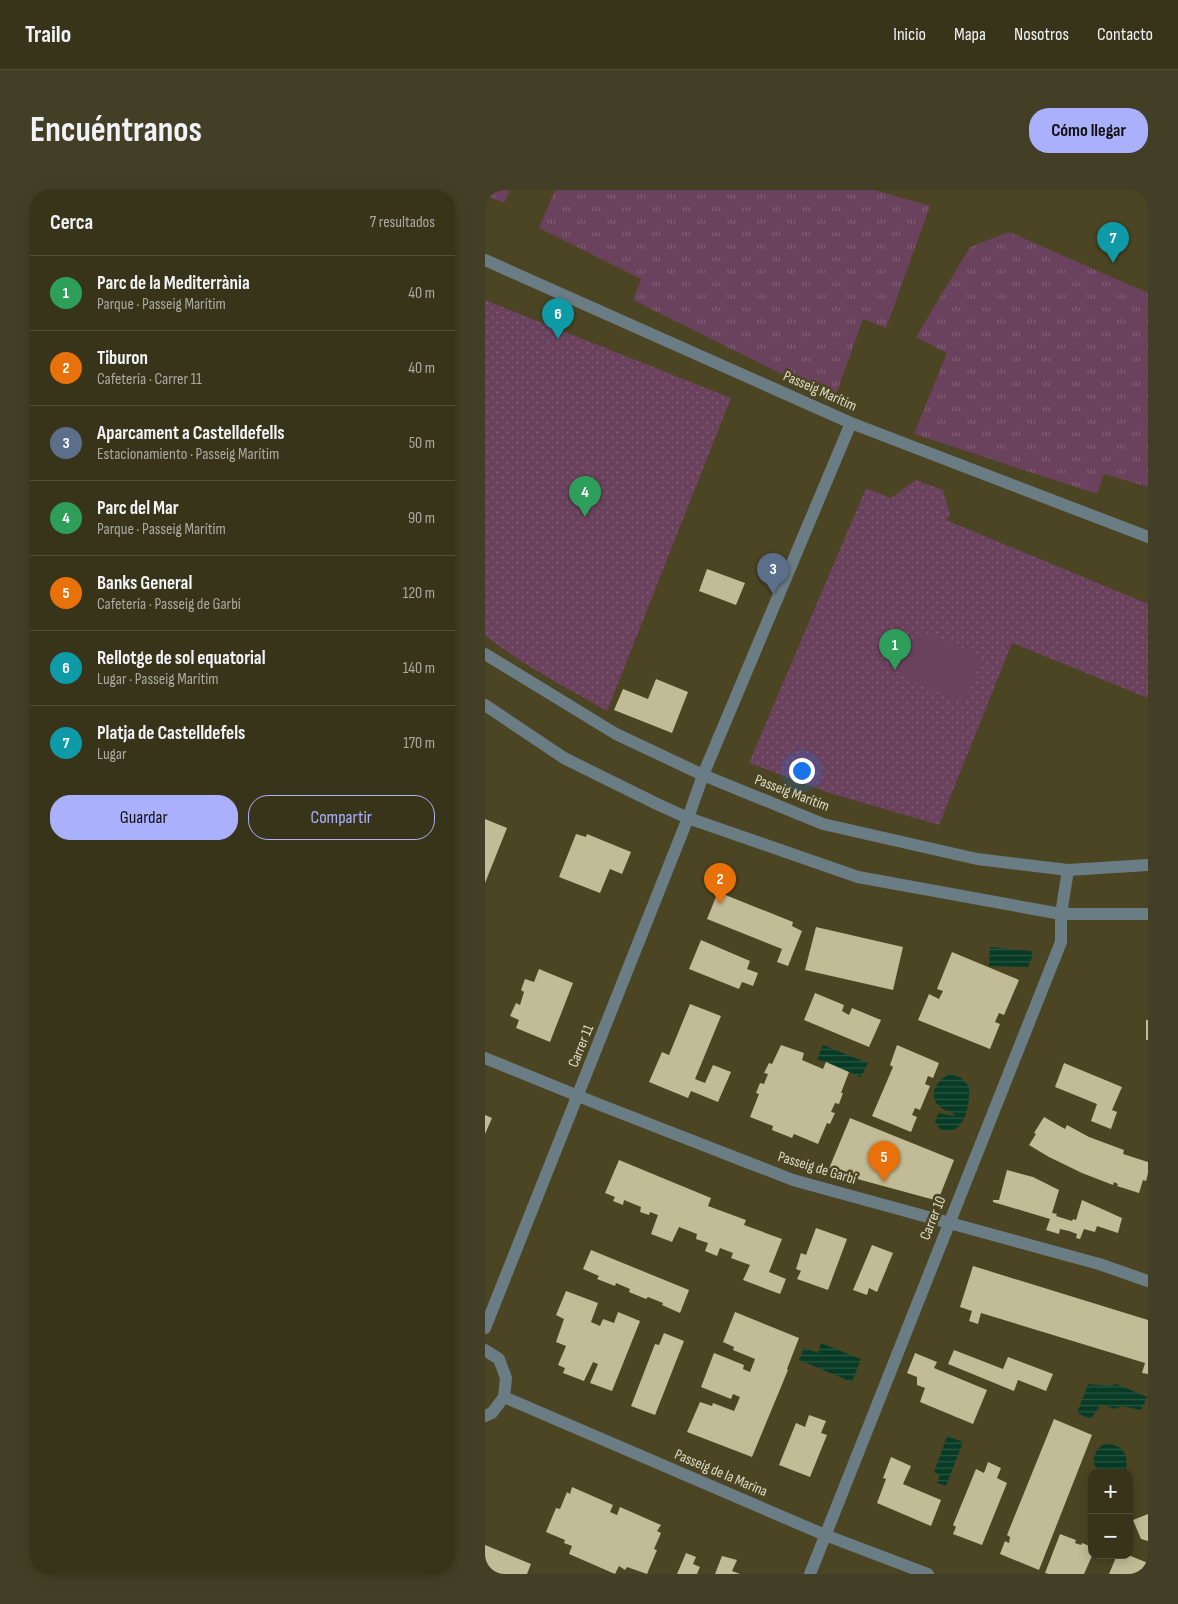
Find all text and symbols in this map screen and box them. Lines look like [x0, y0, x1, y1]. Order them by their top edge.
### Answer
text: Trailo [25, 20, 71, 49]
text: Inicio [893, 24, 926, 45]
text: Mapa [954, 24, 986, 45]
text: Nosotros [1014, 24, 1069, 45]
text: Contacto [1097, 24, 1153, 45]
button: Cómo llegar [1029, 108, 1148, 153]
text: Encuéntranos [30, 109, 202, 152]
text: Cerca [50, 210, 93, 235]
text: 7 resultados [370, 213, 435, 232]
pin: 7 [1097, 222, 1129, 263]
text: Parc de la Mediterrània [97, 272, 250, 295]
text: 1 [63, 284, 69, 303]
text: 40 m [408, 284, 435, 303]
text: Parque · Passeig Marítim [97, 295, 226, 314]
pin: 6 [542, 298, 574, 339]
text: Tiburon [97, 347, 148, 370]
text: 2 [62, 359, 70, 378]
text: 40 m [408, 359, 435, 378]
street label: Passeig Marítim [780, 366, 860, 416]
text: Cafetería · Carrer 11 [97, 370, 202, 389]
text: Aparcament a Castelldefells [97, 422, 285, 445]
text: 3 [62, 434, 70, 453]
text: 50 m [409, 434, 435, 453]
text: Estacionamiento · Passeig Marítim [97, 445, 279, 464]
pin: 4 [569, 476, 601, 517]
text: Parc del Mar [97, 497, 179, 520]
text: 4 [62, 509, 70, 528]
text: 90 m [408, 509, 435, 528]
text: Parque · Passeig Marítim [97, 520, 226, 539]
pin: 3 [757, 553, 789, 594]
text: Banks General [97, 572, 192, 595]
text: 5 [62, 584, 70, 603]
text: 120 m [403, 584, 435, 603]
text: Cafetería · Passeig de Garbí [97, 595, 241, 614]
pin: 1 [879, 629, 911, 670]
text: Rellotge de sol equatorial [97, 647, 266, 670]
text: 6 [62, 659, 70, 678]
text: 140 m [403, 659, 435, 678]
text: Lugar · Passeig Marítim [97, 670, 219, 689]
text: Platja de Castelldefels [97, 722, 245, 745]
text: 7 [63, 734, 69, 753]
text: 170 m [403, 734, 435, 753]
text: Lugar [97, 745, 127, 764]
your location [789, 758, 815, 784]
street label: Passeig Marítim [752, 770, 832, 816]
button: Guardar [50, 795, 238, 840]
button: Compartir [248, 795, 435, 840]
pin: 2 [704, 863, 736, 904]
street label: Carrer 11 [564, 1021, 598, 1070]
pin: 5 [868, 1141, 900, 1182]
street label: Passeig de Garbí [776, 1147, 859, 1189]
street label: Carrer 10 [916, 1193, 950, 1243]
street label: Passeig de la Marina [672, 1445, 771, 1501]
map controls [1088, 1469, 1133, 1559]
button: + [1088, 1469, 1133, 1514]
button: − [1088, 1514, 1133, 1559]

